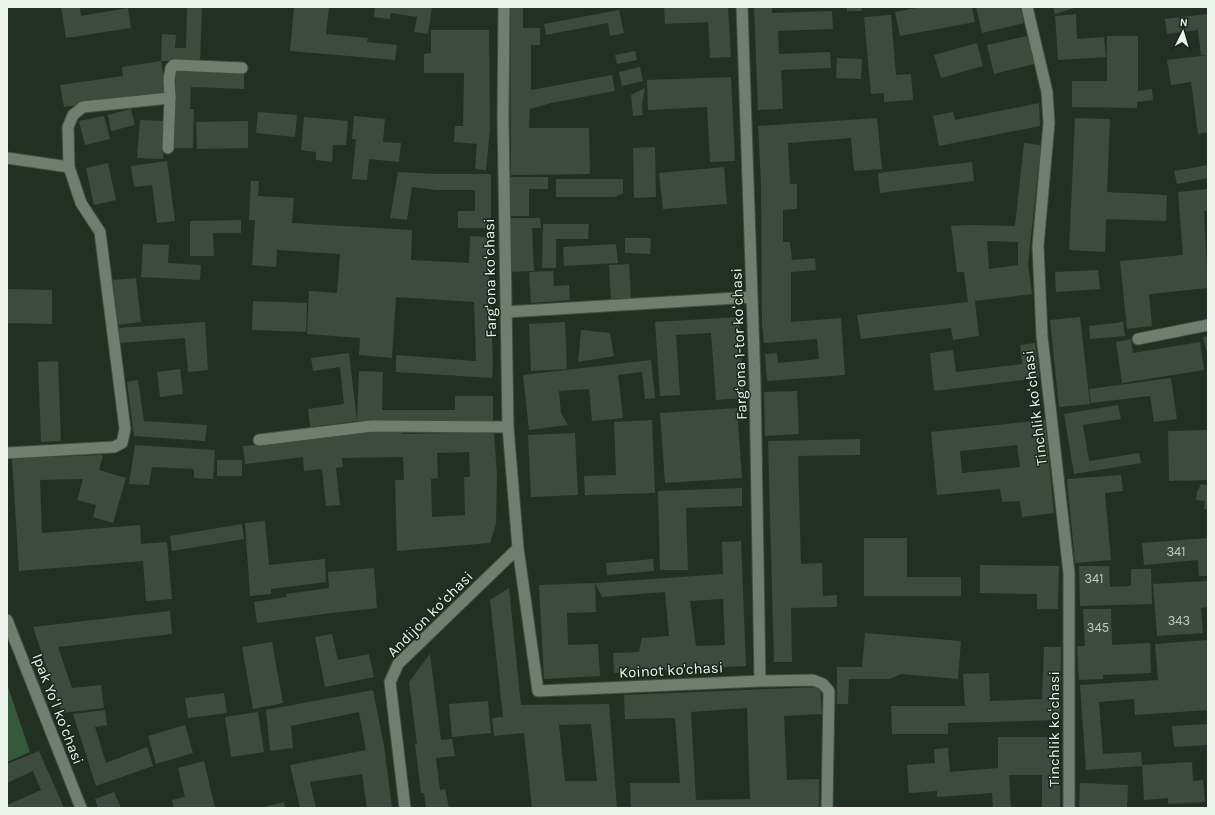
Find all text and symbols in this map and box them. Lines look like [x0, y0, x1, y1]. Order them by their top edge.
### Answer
north arrow [1163, 12, 1203, 52]
text: N [1179, 16, 1188, 29]
street label: Fargʻona koʻchasi [480, 218, 500, 338]
street label: Fargʻona 1-tor koʻchasi [727, 268, 751, 420]
street label: Tinchlik koʻchasi [1019, 349, 1051, 467]
house number: 341 [1166, 544, 1186, 559]
street label: Andijon koʻchasi [383, 567, 477, 661]
house number: 341 [1084, 571, 1104, 586]
house number: 343 [1168, 613, 1190, 628]
house number: 345 [1087, 620, 1109, 635]
street label: Ipak Yoʻl koʻchasi [29, 651, 87, 767]
street label: Koinot ko'chasi [618, 658, 724, 682]
street label: Tinchlik koʻchasi [1045, 671, 1063, 787]

